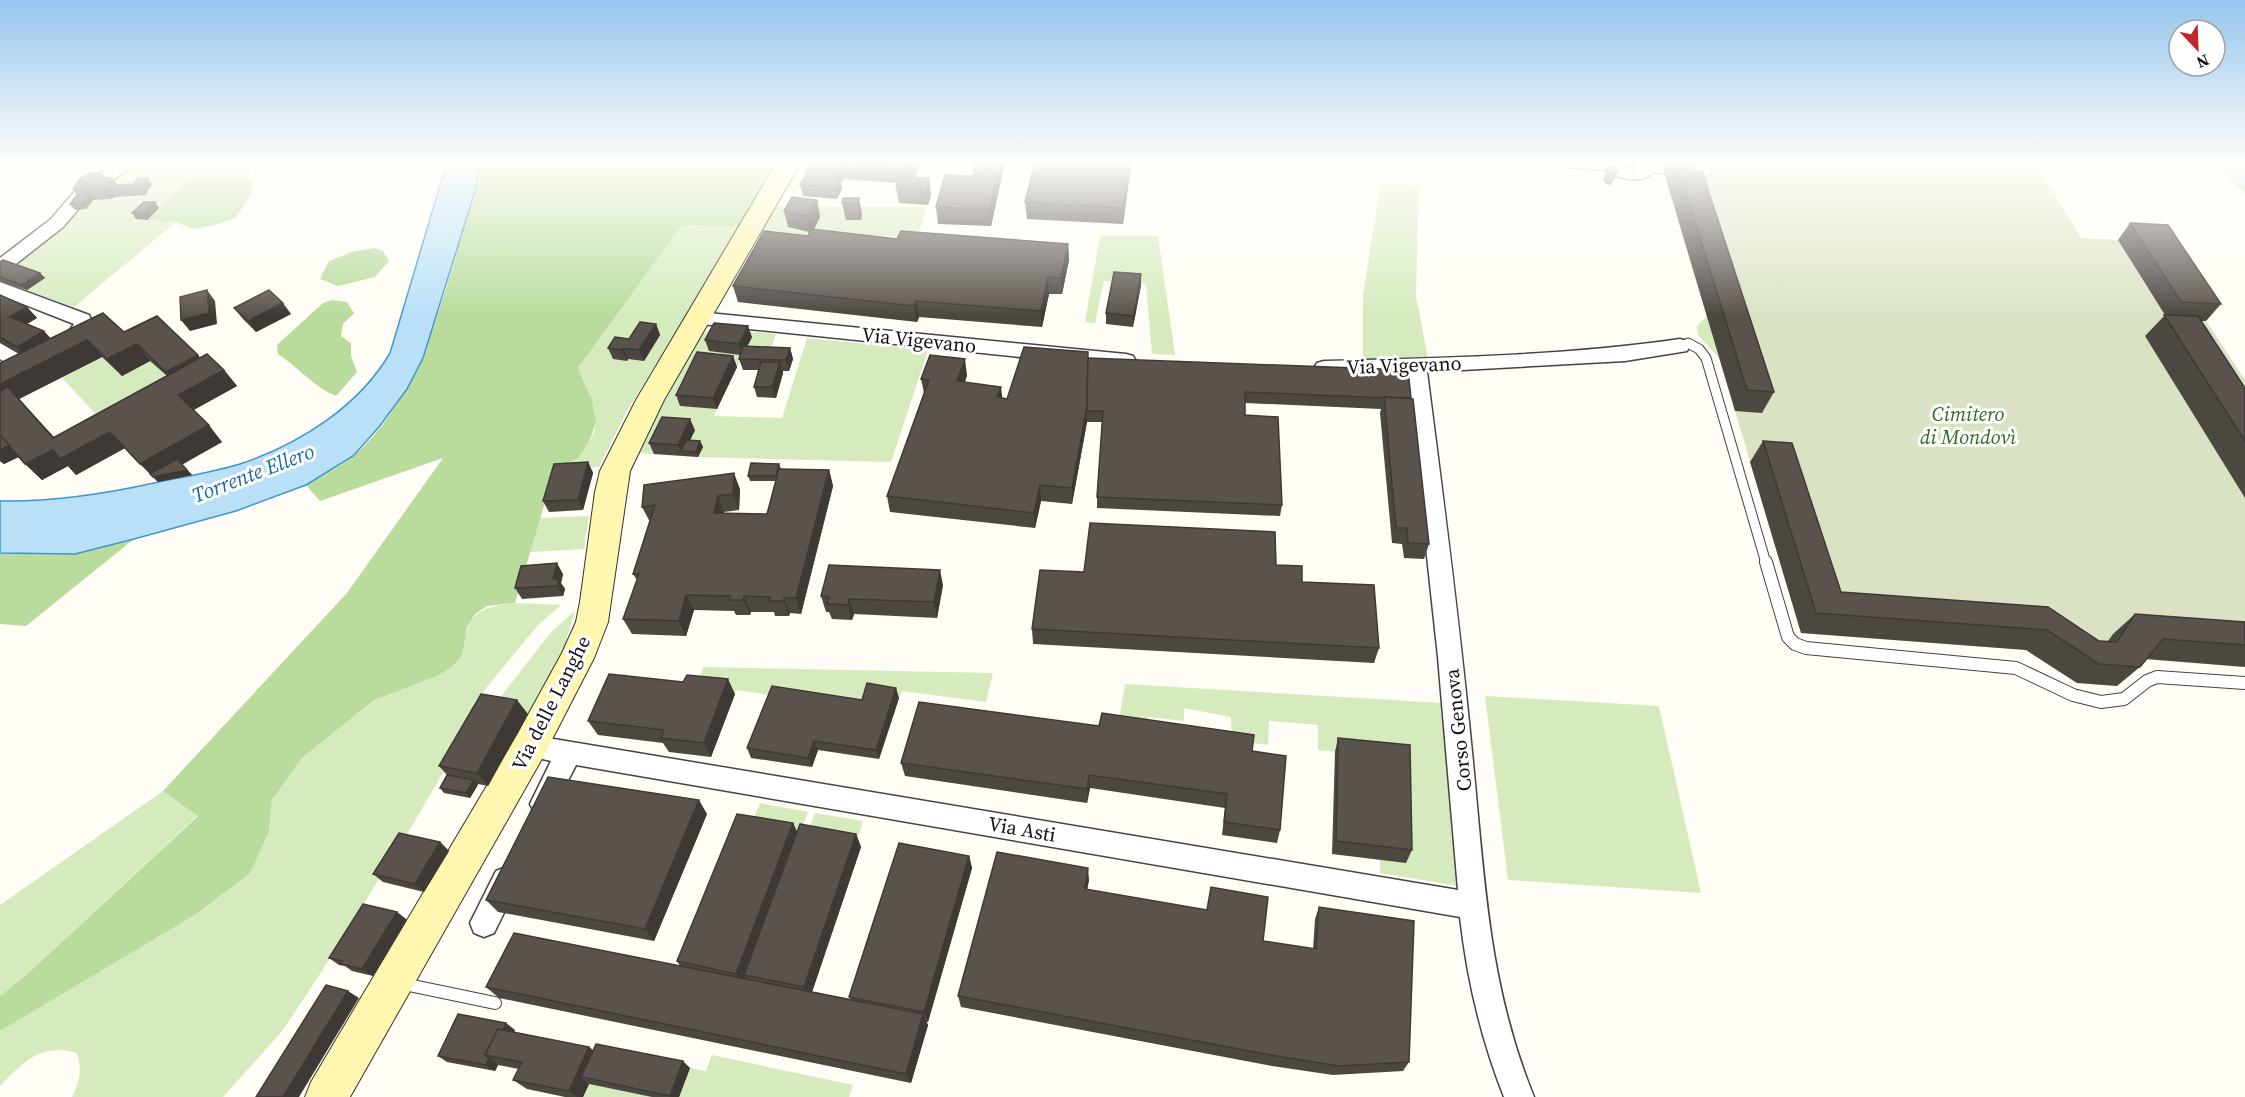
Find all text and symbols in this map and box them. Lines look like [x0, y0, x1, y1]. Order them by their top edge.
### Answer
north arrow [2167, 18, 2227, 78]
text: N [2193, 49, 2213, 74]
street label: Via Vigevano [860, 320, 978, 360]
street label: Via Vigevano [1346, 349, 1462, 381]
park label: Cimitero di Mondovì [1920, 400, 2016, 451]
water label: Torrente Ellero [188, 436, 318, 510]
street label: Via delle Langhe [505, 631, 597, 775]
street label: Corso Genova [1438, 667, 1478, 793]
street label: Via Asti [986, 809, 1058, 849]

